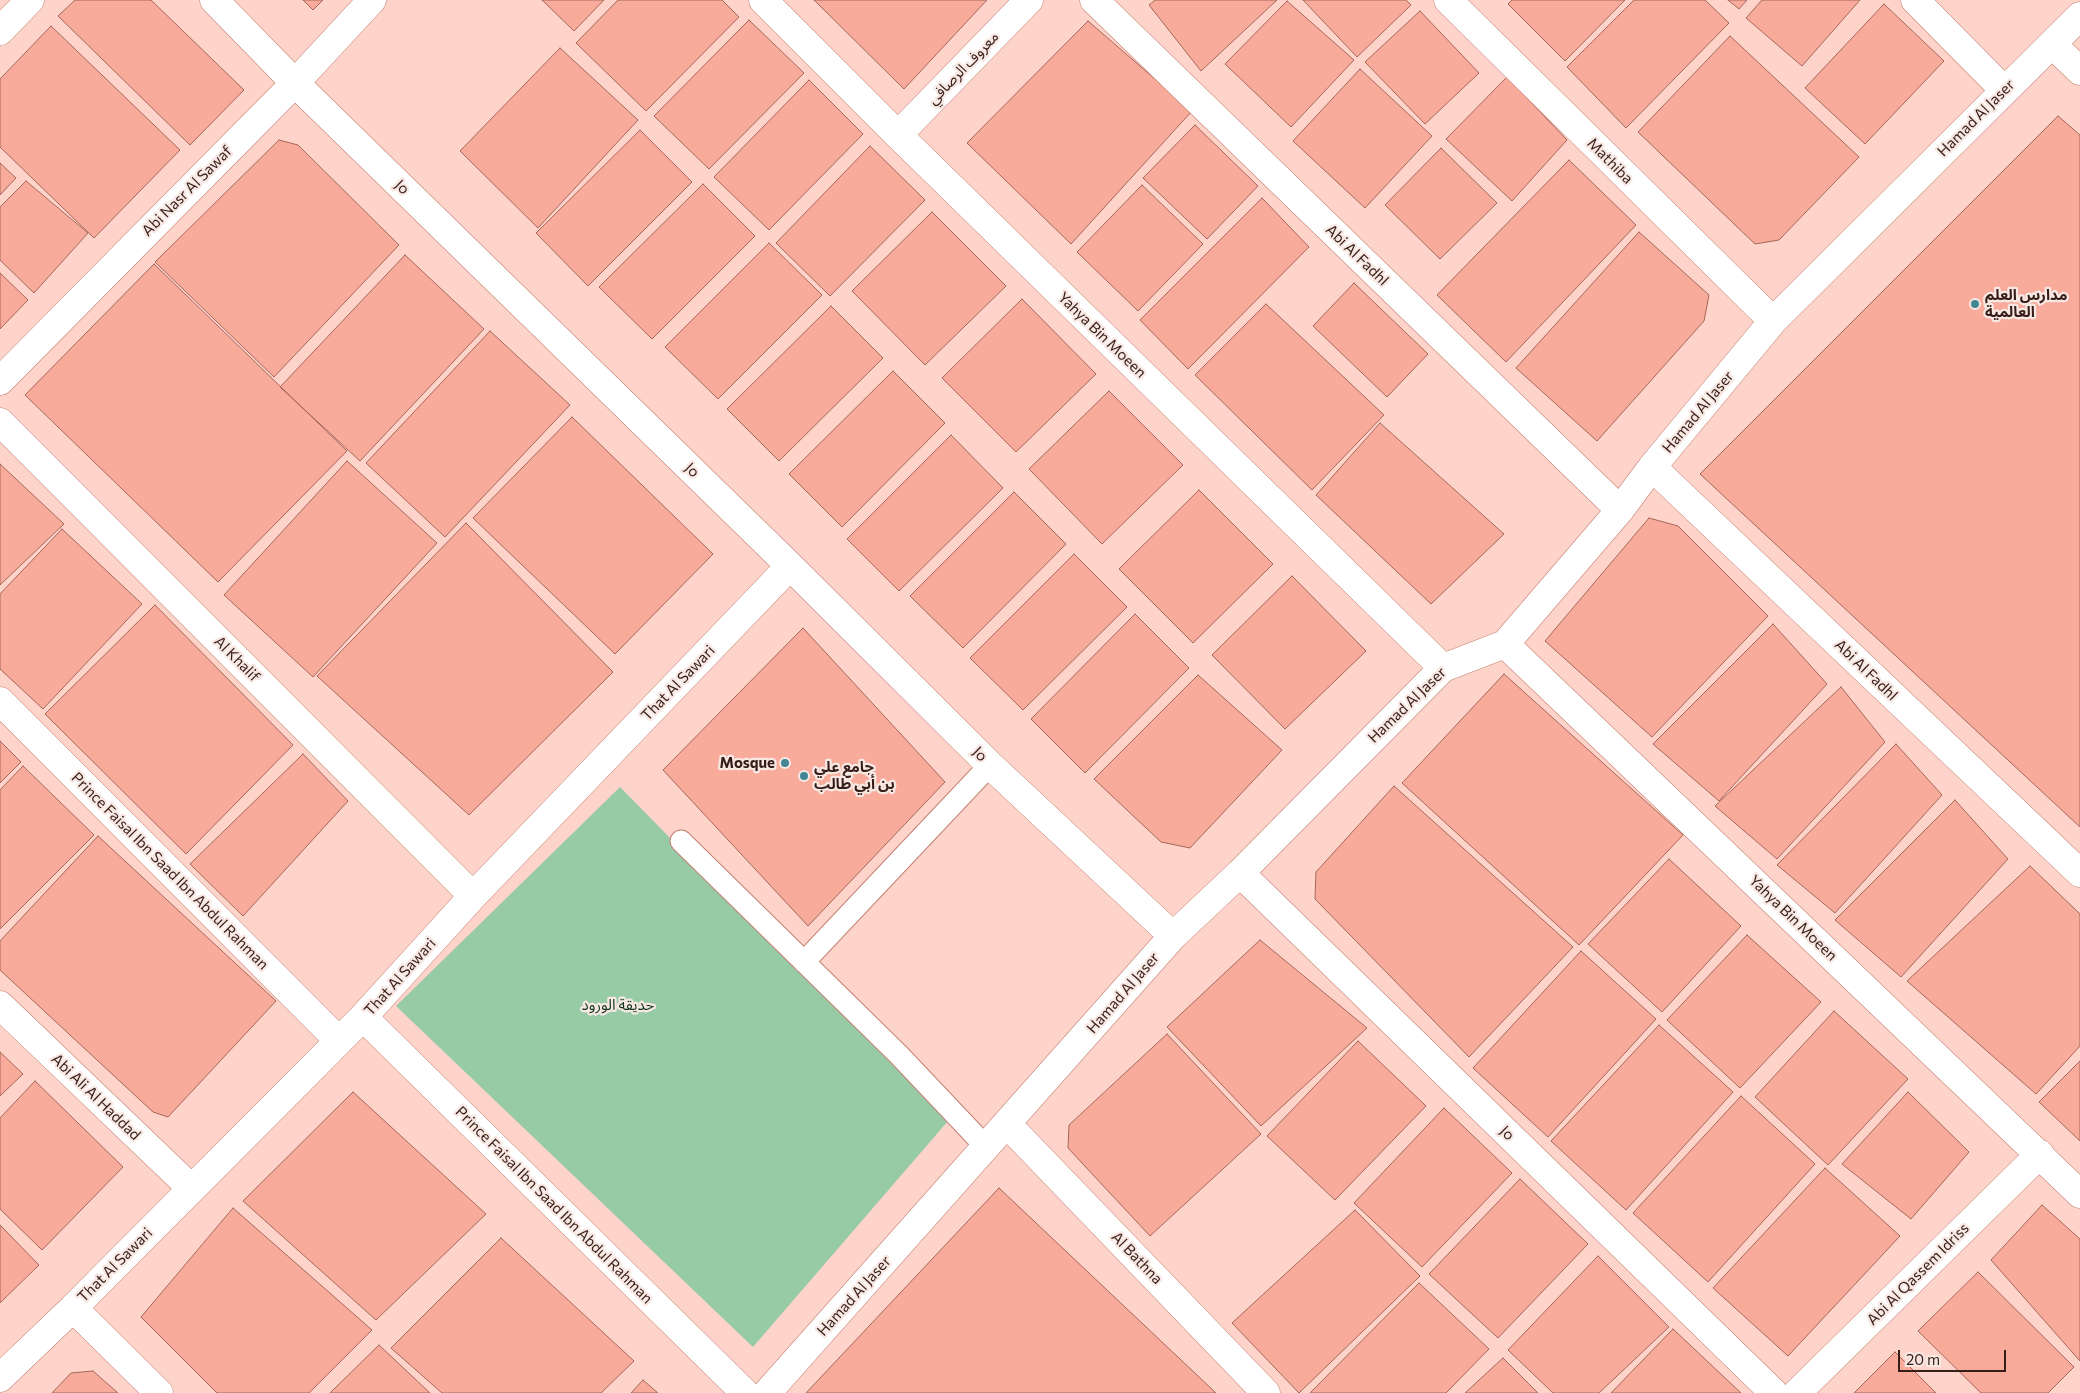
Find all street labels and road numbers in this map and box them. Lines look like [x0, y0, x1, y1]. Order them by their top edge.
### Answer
street label: معروف الرصافي [924, 28, 1002, 108]
street label: Hamad Al Jaser [1934, 76, 2018, 160]
street label: Mathiba [1583, 134, 1637, 188]
street label: Abi Nasr Al Sawaf [138, 142, 236, 240]
street label: Jo [391, 176, 413, 198]
street label: Abi Al Fadhl [1322, 221, 1392, 289]
street label: Yahya Bin Moeen [1054, 288, 1150, 382]
street label: Hamad Al Jaser [1658, 367, 1738, 457]
street label: Jo [681, 459, 703, 481]
street label: Al Khalif [210, 632, 264, 686]
street label: Abi Al Fadhl [1831, 636, 1901, 704]
street label: That Al Sawari [637, 641, 719, 725]
street label: Hamad Al Jaser [1364, 663, 1450, 747]
street label: Jo [969, 743, 991, 765]
street label: Prince Faisal Ibn Saad Ibn Abdul Rahman [68, 769, 272, 973]
street label: Yahya Bin Moeen [1745, 871, 1841, 965]
street label: That Al Sawari [360, 935, 440, 1019]
street label: Hamad Al Jaser [1083, 949, 1163, 1037]
street label: Abi Ali Al Haddad [48, 1050, 144, 1144]
street label: Prince Faisal Ibn Saad Ibn Abdul Rahman [452, 1103, 656, 1307]
street label: Jo [1496, 1122, 1518, 1144]
street label: Abi Al Qassem Idriss [1863, 1219, 1973, 1329]
street label: That Al Sawari [74, 1224, 156, 1306]
street label: Al Bathna [1108, 1228, 1166, 1288]
street label: Hamad Al Jaser [813, 1252, 895, 1340]

